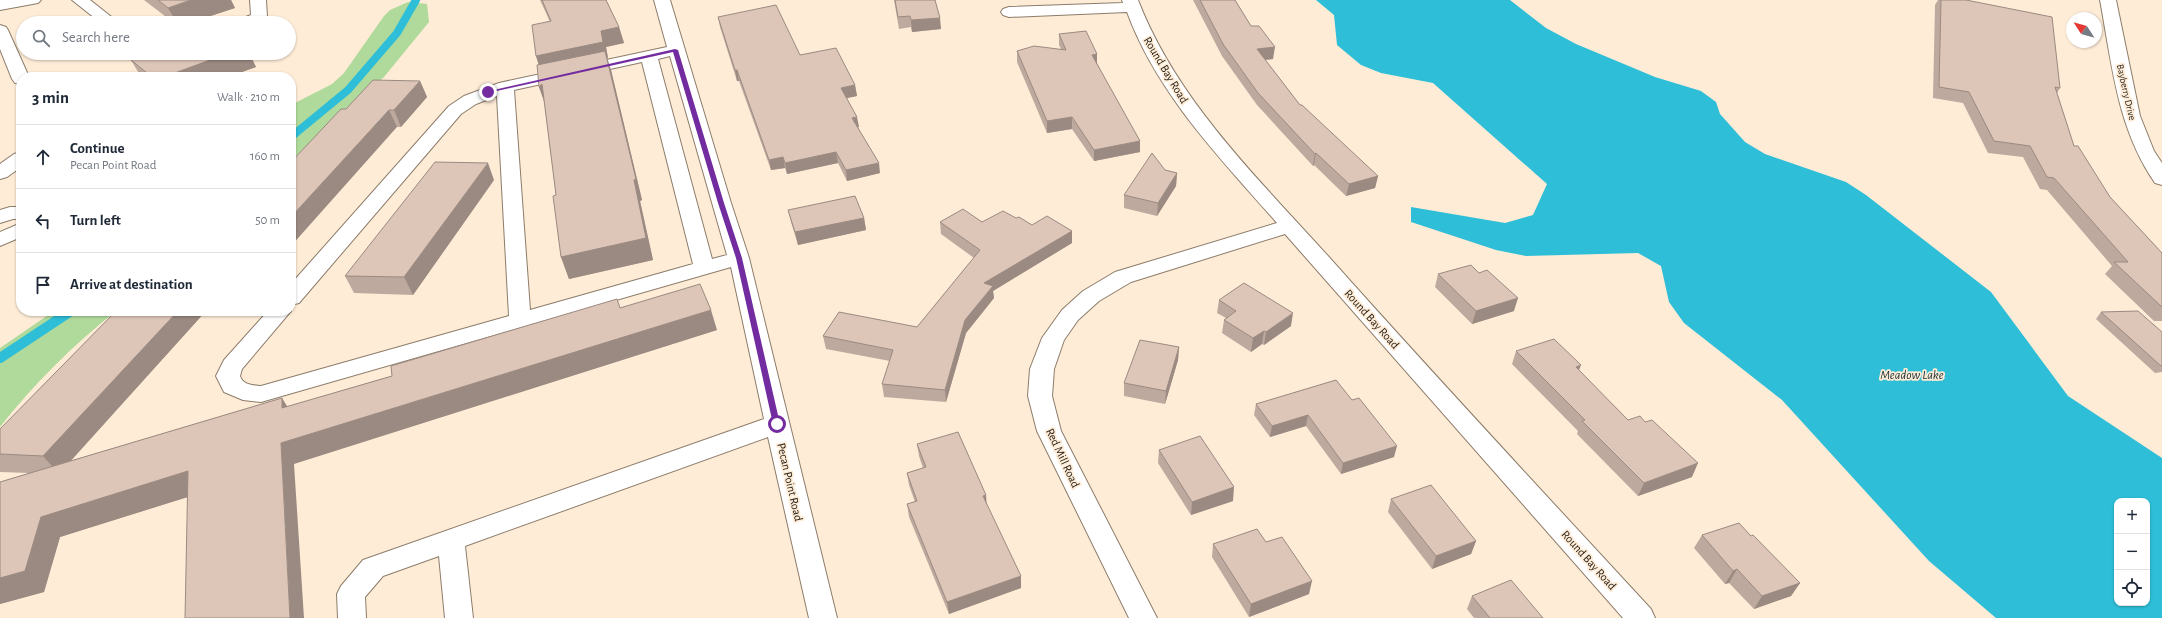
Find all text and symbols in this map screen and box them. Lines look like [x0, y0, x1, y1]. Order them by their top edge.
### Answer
north arrow [2066, 12, 2102, 48]
search box [16, 16, 296, 60]
icon: search [30, 27, 52, 49]
text: Search here [62, 30, 130, 45]
street label: Round Bay Road [1141, 35, 1191, 106]
street label: Bayberry Drive [2115, 63, 2137, 122]
route end [479, 83, 497, 101]
text: 3 min [32, 89, 69, 106]
text: Walk · 210 m [217, 91, 280, 104]
text: Continue [70, 141, 125, 156]
icon: ahead [32, 146, 54, 168]
text: 160 m [250, 150, 280, 163]
text: Pecan Point Road [70, 159, 156, 172]
icon: left [32, 210, 54, 232]
text: Turn left [70, 213, 121, 228]
text: 50 m [255, 214, 280, 227]
icon: arrive [32, 274, 54, 296]
text: Arrive at destination [70, 277, 193, 292]
street label: Round Bay Road [1342, 287, 1402, 352]
water label: Meadow Lake [1880, 369, 1944, 382]
route start [768, 415, 786, 433]
street label: Red Mill Road [1044, 426, 1082, 490]
street label: Pecan Point Road [775, 442, 805, 522]
map controls [2114, 498, 2150, 606]
button: + [2114, 498, 2150, 534]
street label: Round Bay Road [1559, 528, 1619, 593]
button: − [2114, 534, 2150, 570]
button: locate [2114, 570, 2150, 606]

